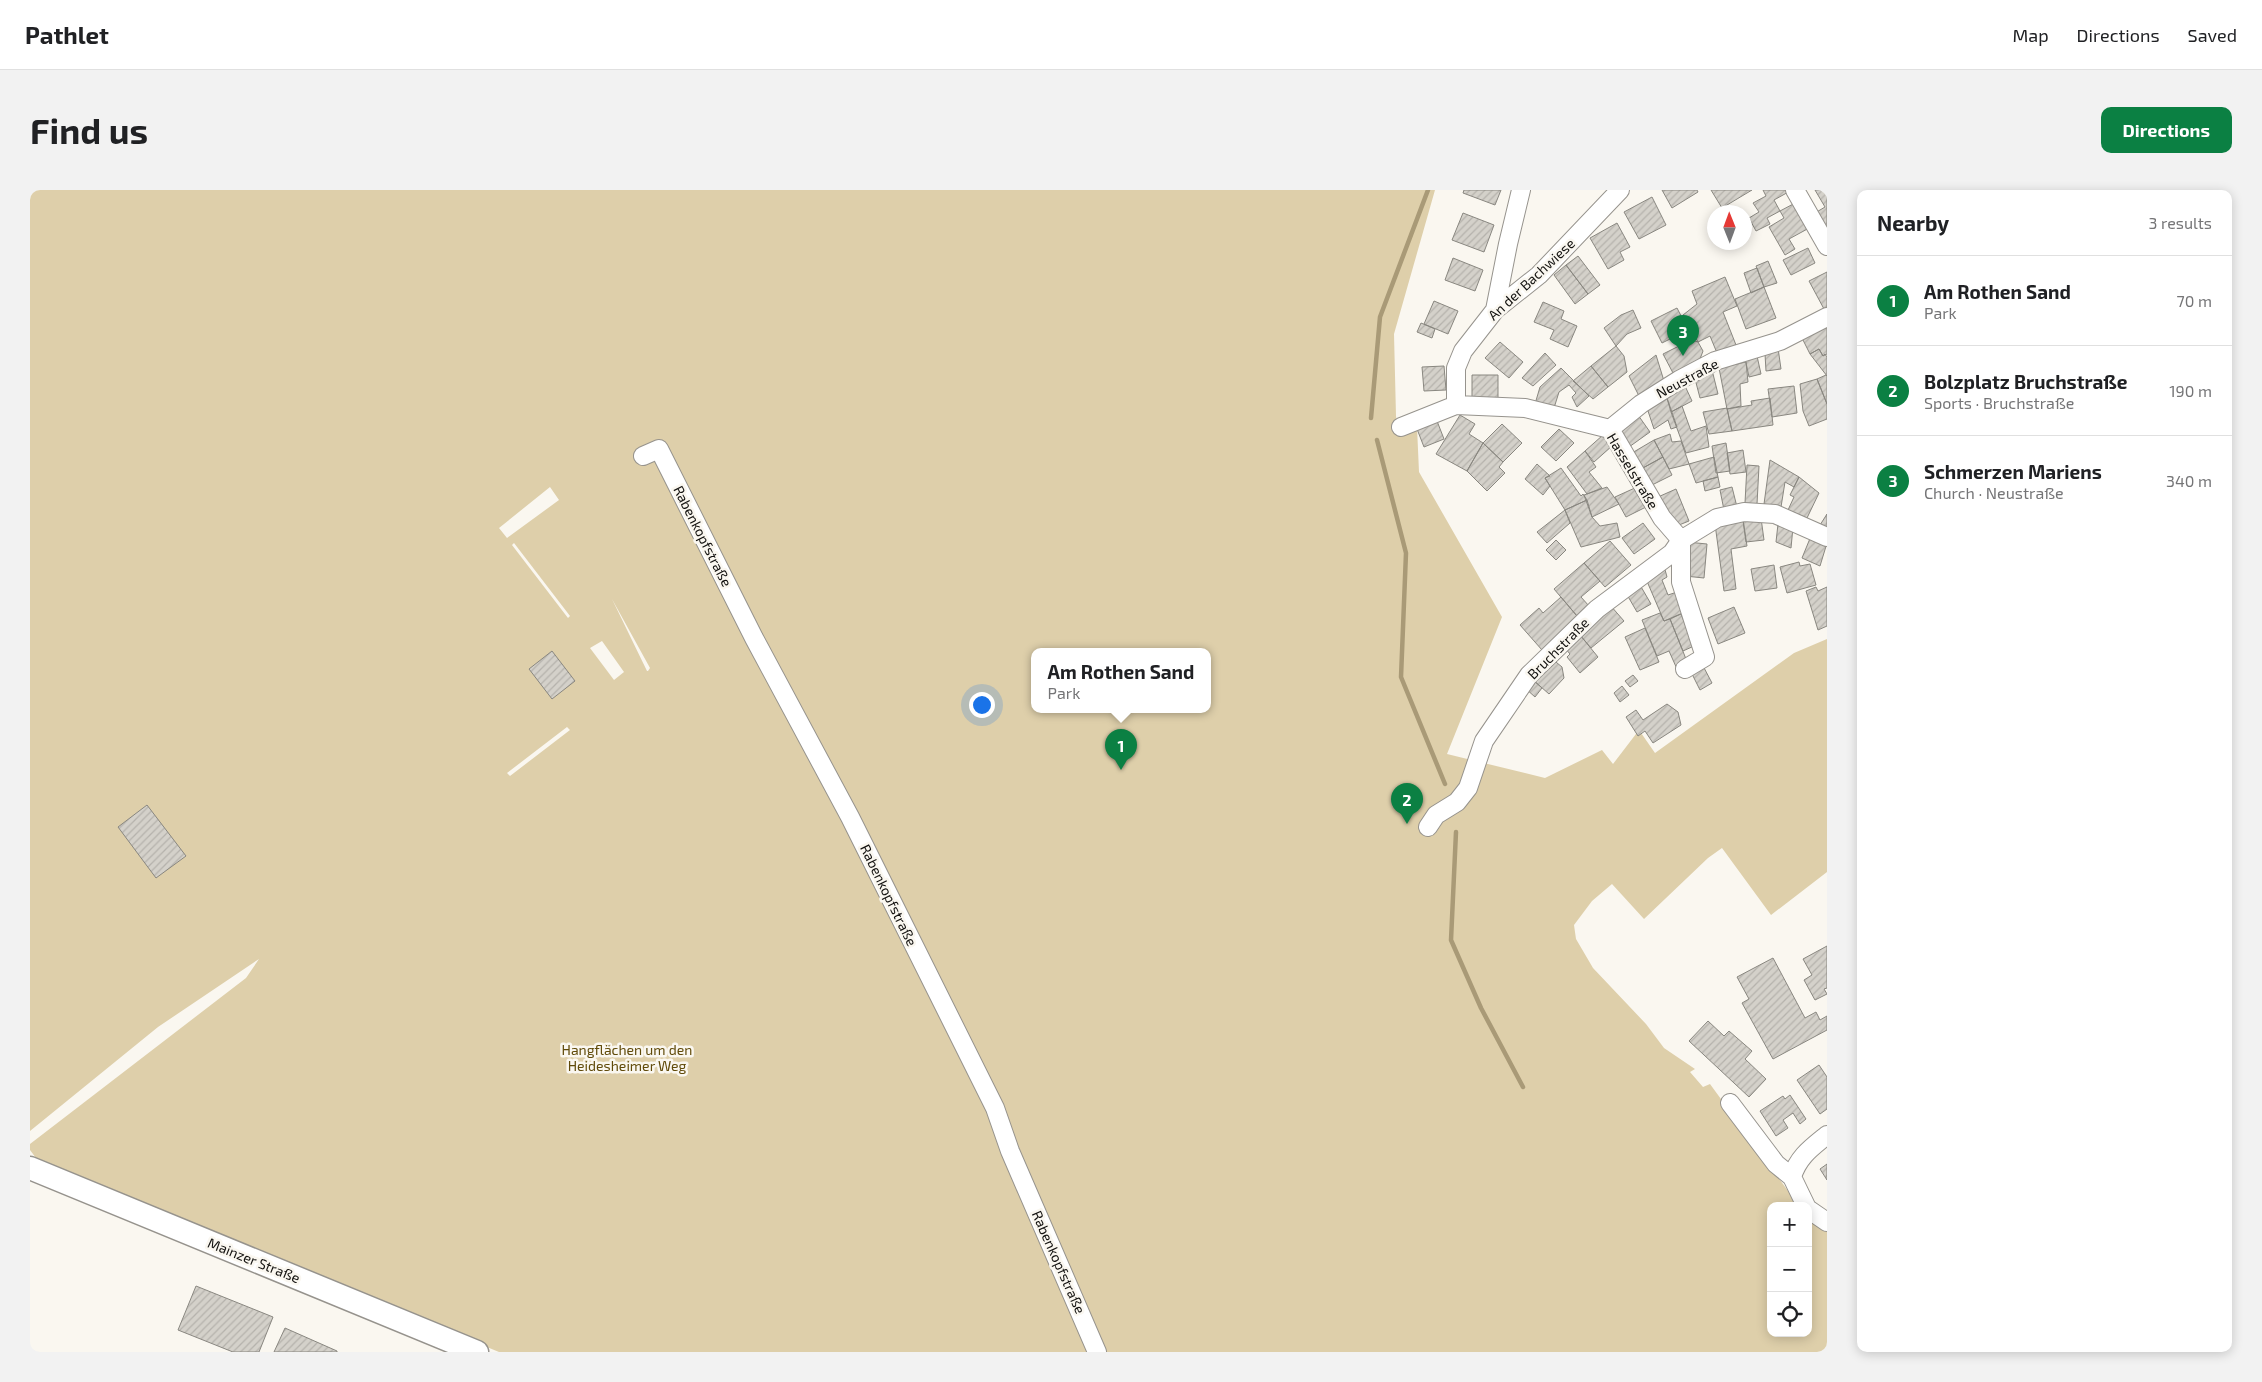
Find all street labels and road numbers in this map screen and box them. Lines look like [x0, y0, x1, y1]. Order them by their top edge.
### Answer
street label: An der Bachwiese [1484, 234, 1578, 324]
street label: Neustraße [1653, 355, 1721, 401]
street label: Hasselstraße [1604, 430, 1662, 512]
street label: Rabenkopfstraße [670, 483, 736, 589]
street label: Bruchstraße [1524, 614, 1592, 682]
street label: Rabenkopfstraße [857, 841, 921, 949]
street label: Rabenkopfstraße [1029, 1208, 1089, 1316]
street label: Mainzer Straße [205, 1234, 303, 1286]

